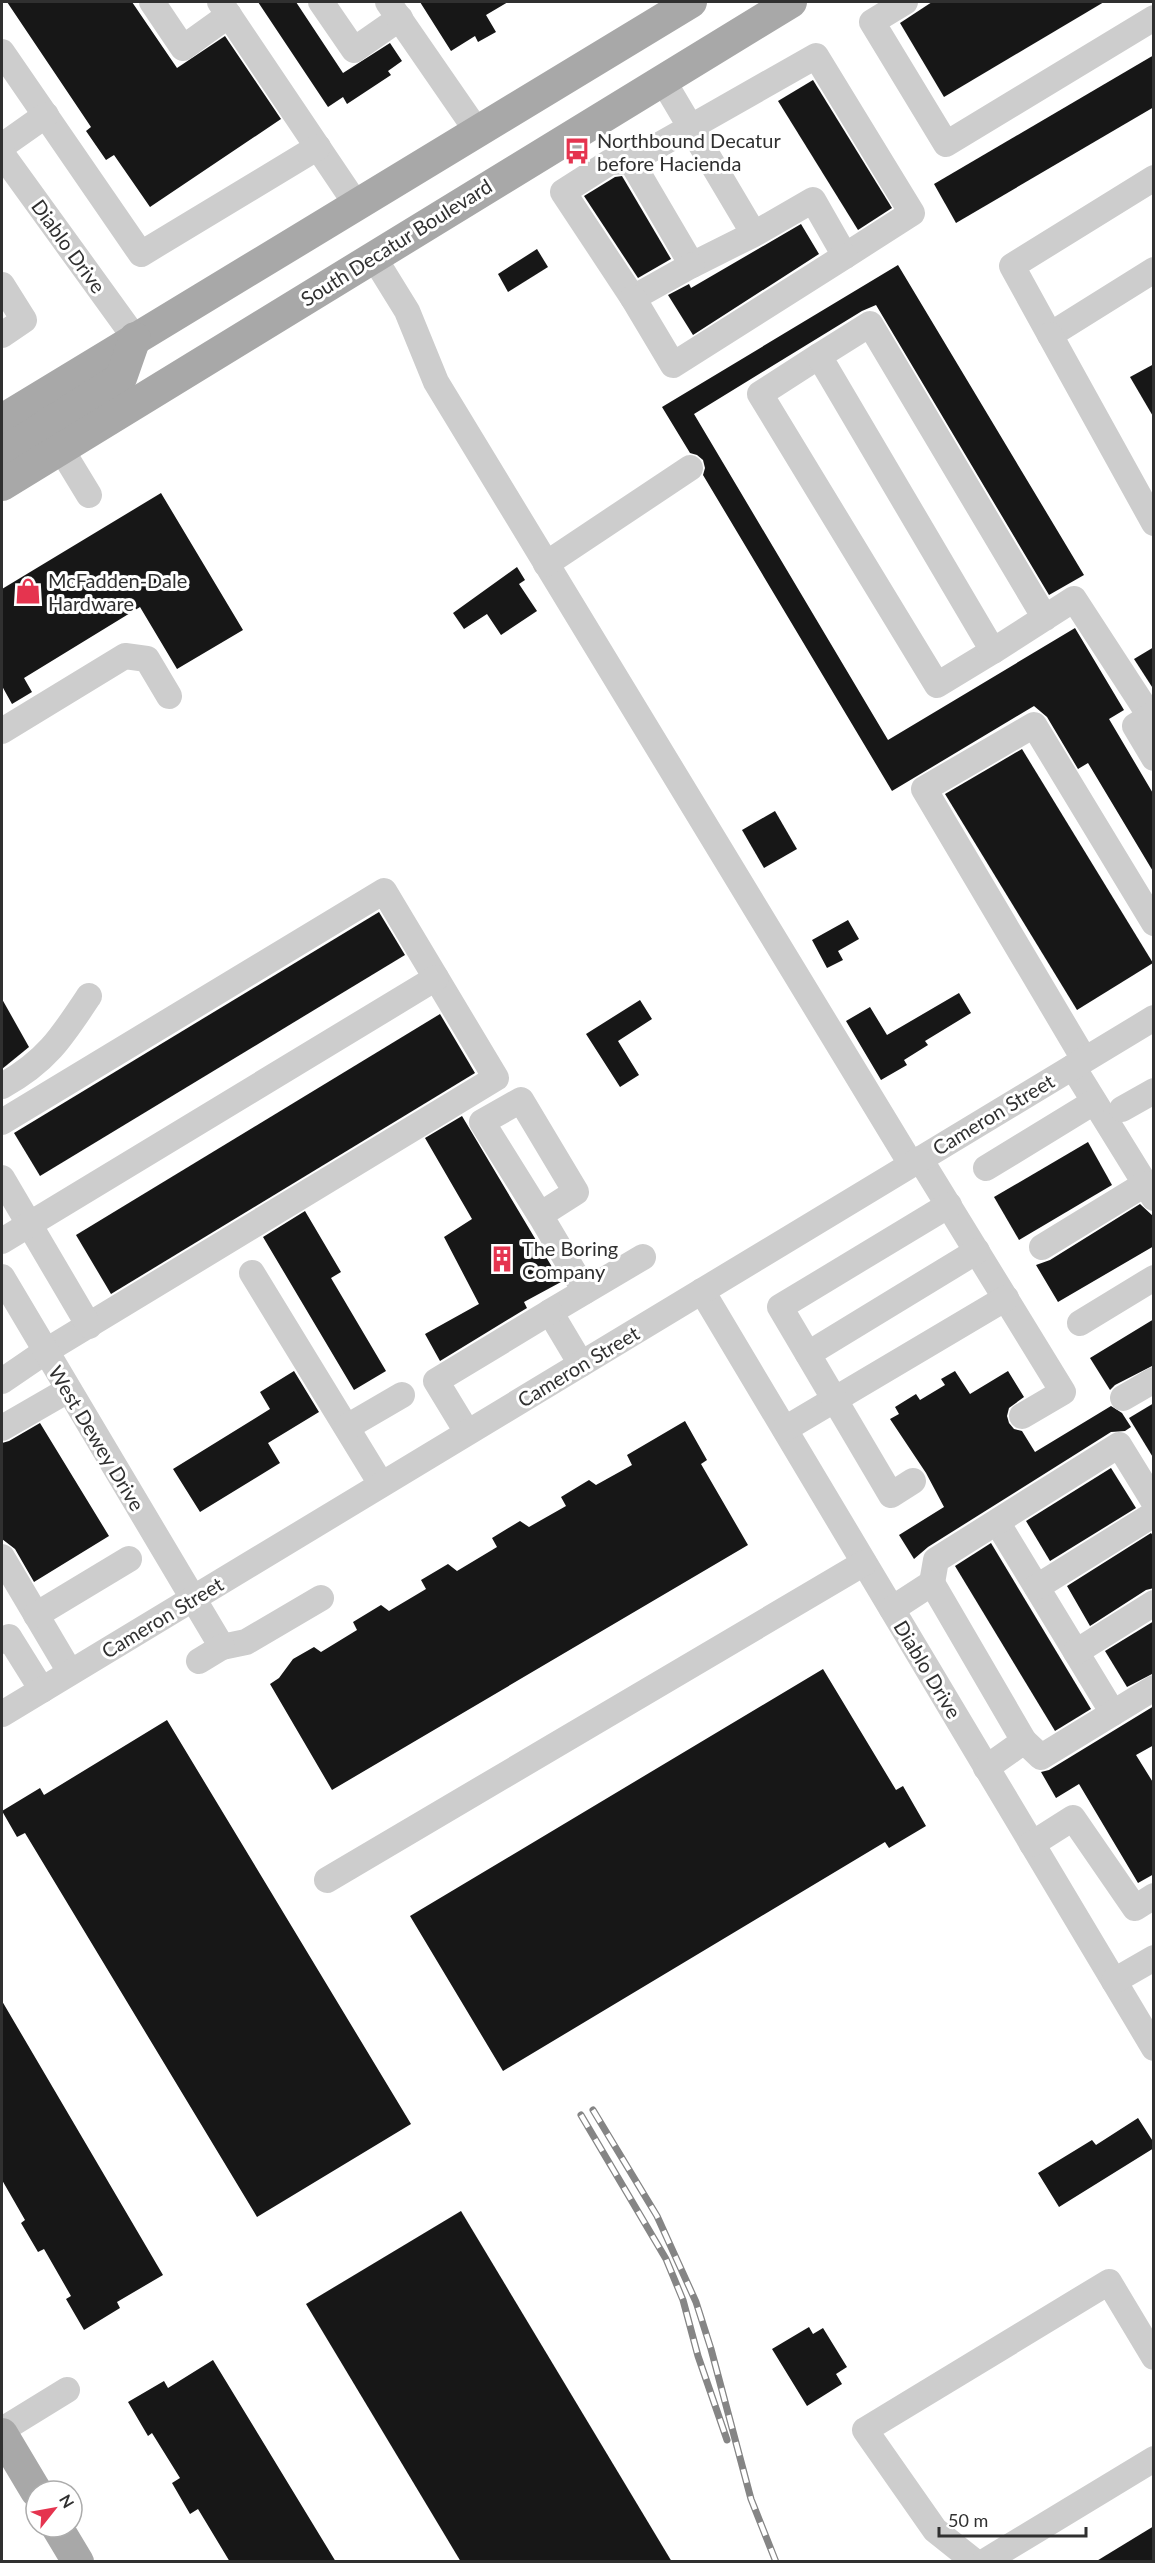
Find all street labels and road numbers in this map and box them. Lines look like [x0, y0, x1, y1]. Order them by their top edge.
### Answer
street label: South Decatur Boulevard [296, 173, 496, 311]
street label: Diablo Drive [27, 195, 111, 297]
street label: Cameron Street [928, 1068, 1058, 1160]
street label: Cameron Street [513, 1320, 643, 1412]
street label: West Dewey Drive [44, 1361, 150, 1515]
street label: Cameron Street [97, 1571, 227, 1663]
street label: Diablo Drive [889, 1616, 967, 1722]

